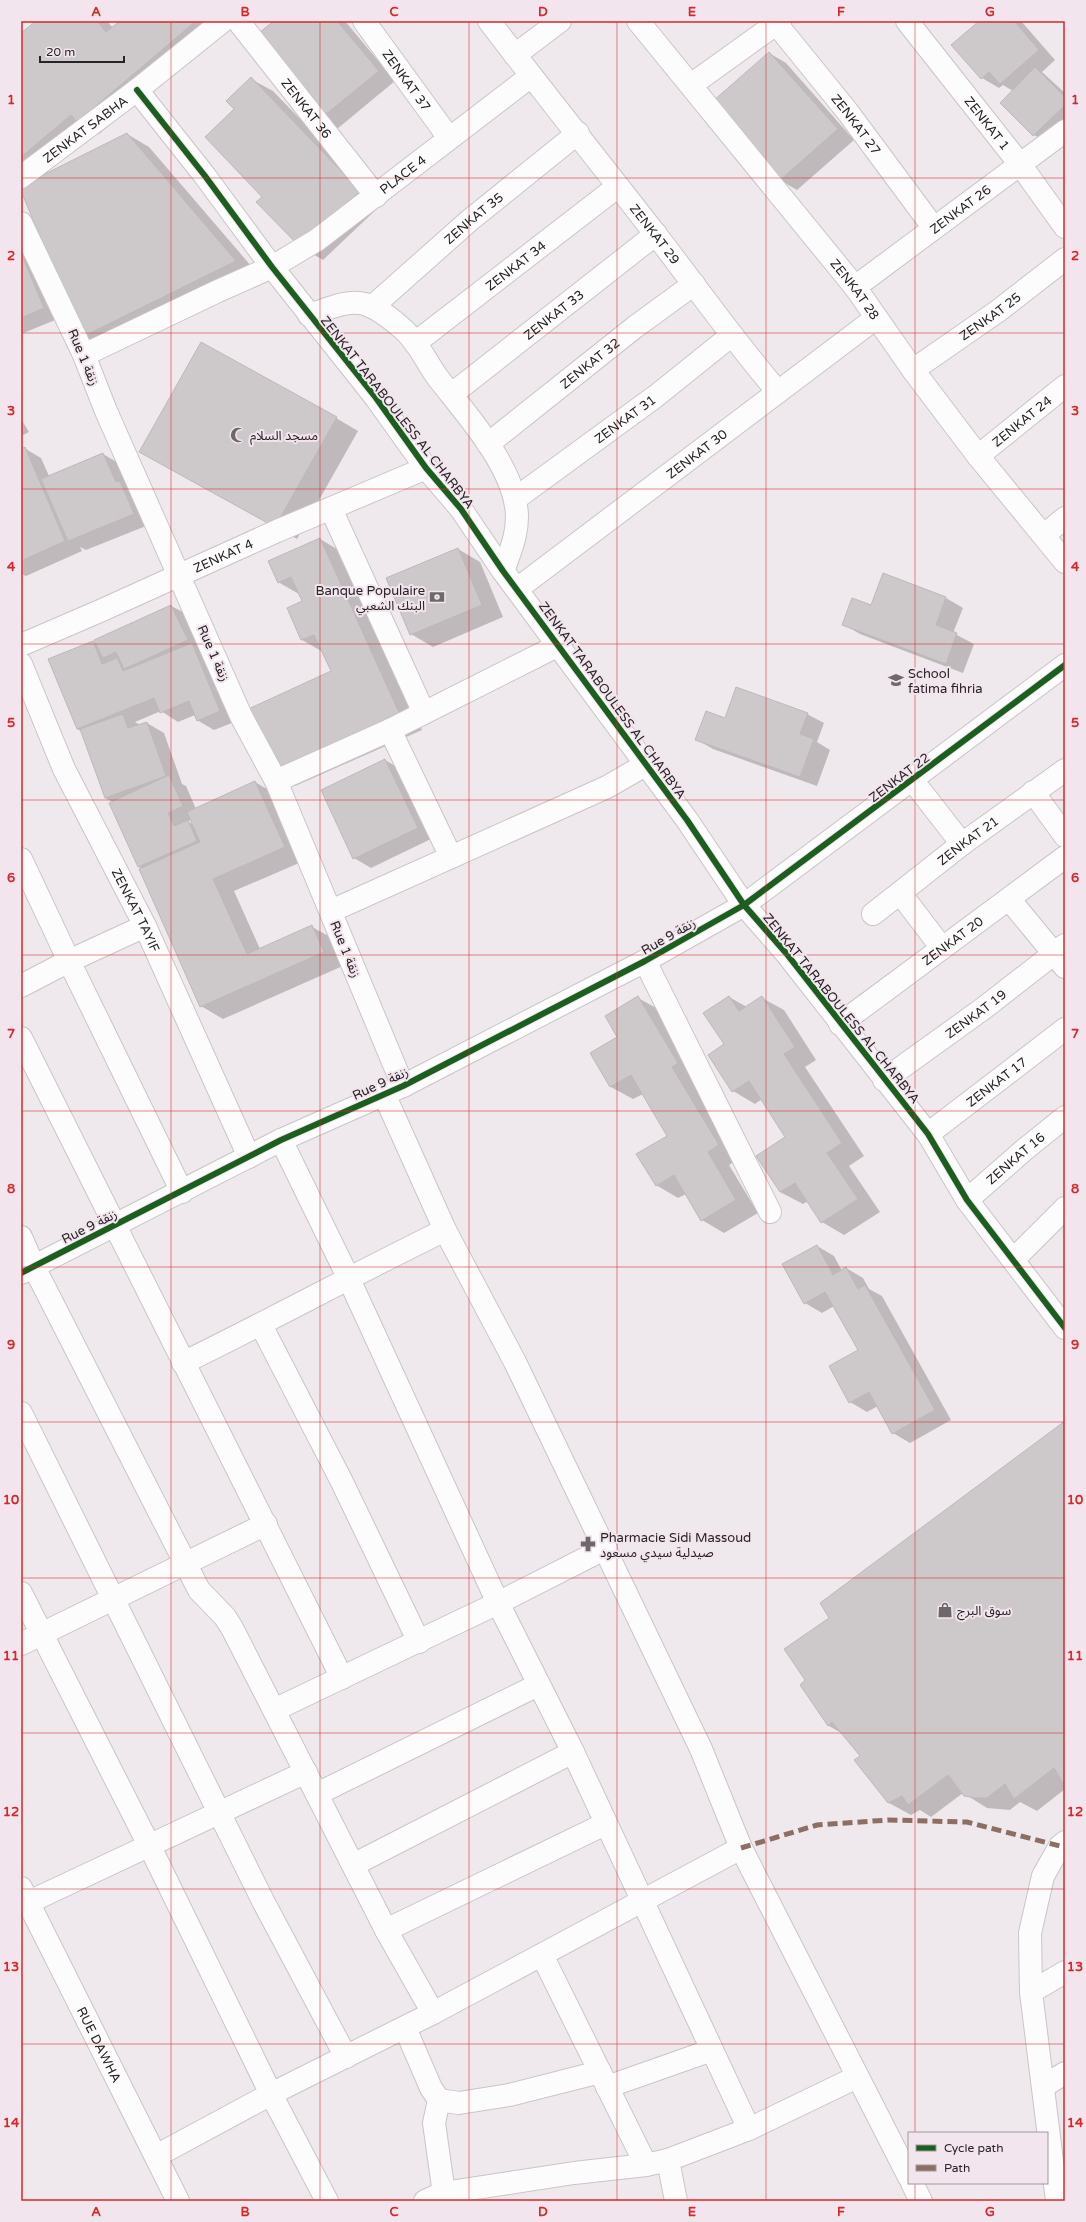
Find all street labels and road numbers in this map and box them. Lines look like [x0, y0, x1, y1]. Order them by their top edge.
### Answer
street label: ZENKAT 37 [378, 47, 434, 114]
street label: ZENKAT 36 [277, 76, 335, 142]
street label: ZENKAT 27 [827, 91, 884, 158]
street label: ZENKAT SABHA [40, 93, 131, 167]
street label: ZENKAT 1 [961, 94, 1013, 154]
street label: PLACE 4 [377, 152, 430, 198]
street label: ZENKAT 26 [927, 182, 994, 238]
street label: ZENKAT 35 [441, 189, 507, 248]
street label: ZENKAT 29 [626, 201, 683, 268]
street label: ZENKAT 34 [483, 238, 550, 295]
street label: ZENKAT 28 [826, 256, 882, 323]
street label: ZENKAT 33 [521, 287, 587, 344]
street label: ZENKAT 25 [957, 289, 1025, 344]
street label: ZENKAT TARABOULESS AL CHARBYA [317, 313, 478, 512]
street label: Rue 1 زنقة [64, 327, 102, 388]
street label: ZENKAT 32 [557, 335, 624, 393]
street label: ZENKAT 31 [592, 392, 659, 447]
street label: ZENKAT 24 [989, 393, 1055, 450]
street label: ZENKAT 30 [664, 426, 731, 482]
street label: ZENKAT 4 [191, 536, 256, 577]
street label: ZENKAT TARABOULESS AL CHARBYA [535, 599, 689, 803]
street label: Rue 1 زنقة [194, 623, 233, 684]
street label: ZENKAT 22 [866, 750, 933, 806]
street label: ZENKAT 21 [935, 813, 1002, 869]
street label: ZENKAT TAYIF [108, 866, 163, 955]
street label: ZENKAT TARABOULESS AL CHARBYA [759, 910, 923, 1107]
street label: ZENKAT 20 [919, 913, 987, 969]
street label: Rue 9 زنقة [638, 915, 699, 959]
street label: Rue 1 زنقة [326, 919, 364, 980]
street label: ZENKAT 19 [942, 987, 1010, 1042]
street label: ZENKAT 17 [963, 1054, 1030, 1111]
street label: Rue 9 زنقة [350, 1064, 411, 1104]
street label: ZENKAT 16 [983, 1129, 1049, 1188]
street label: Rue 9 زنقة [59, 1206, 120, 1248]
street label: RUE DAWHA [73, 2004, 124, 2086]

